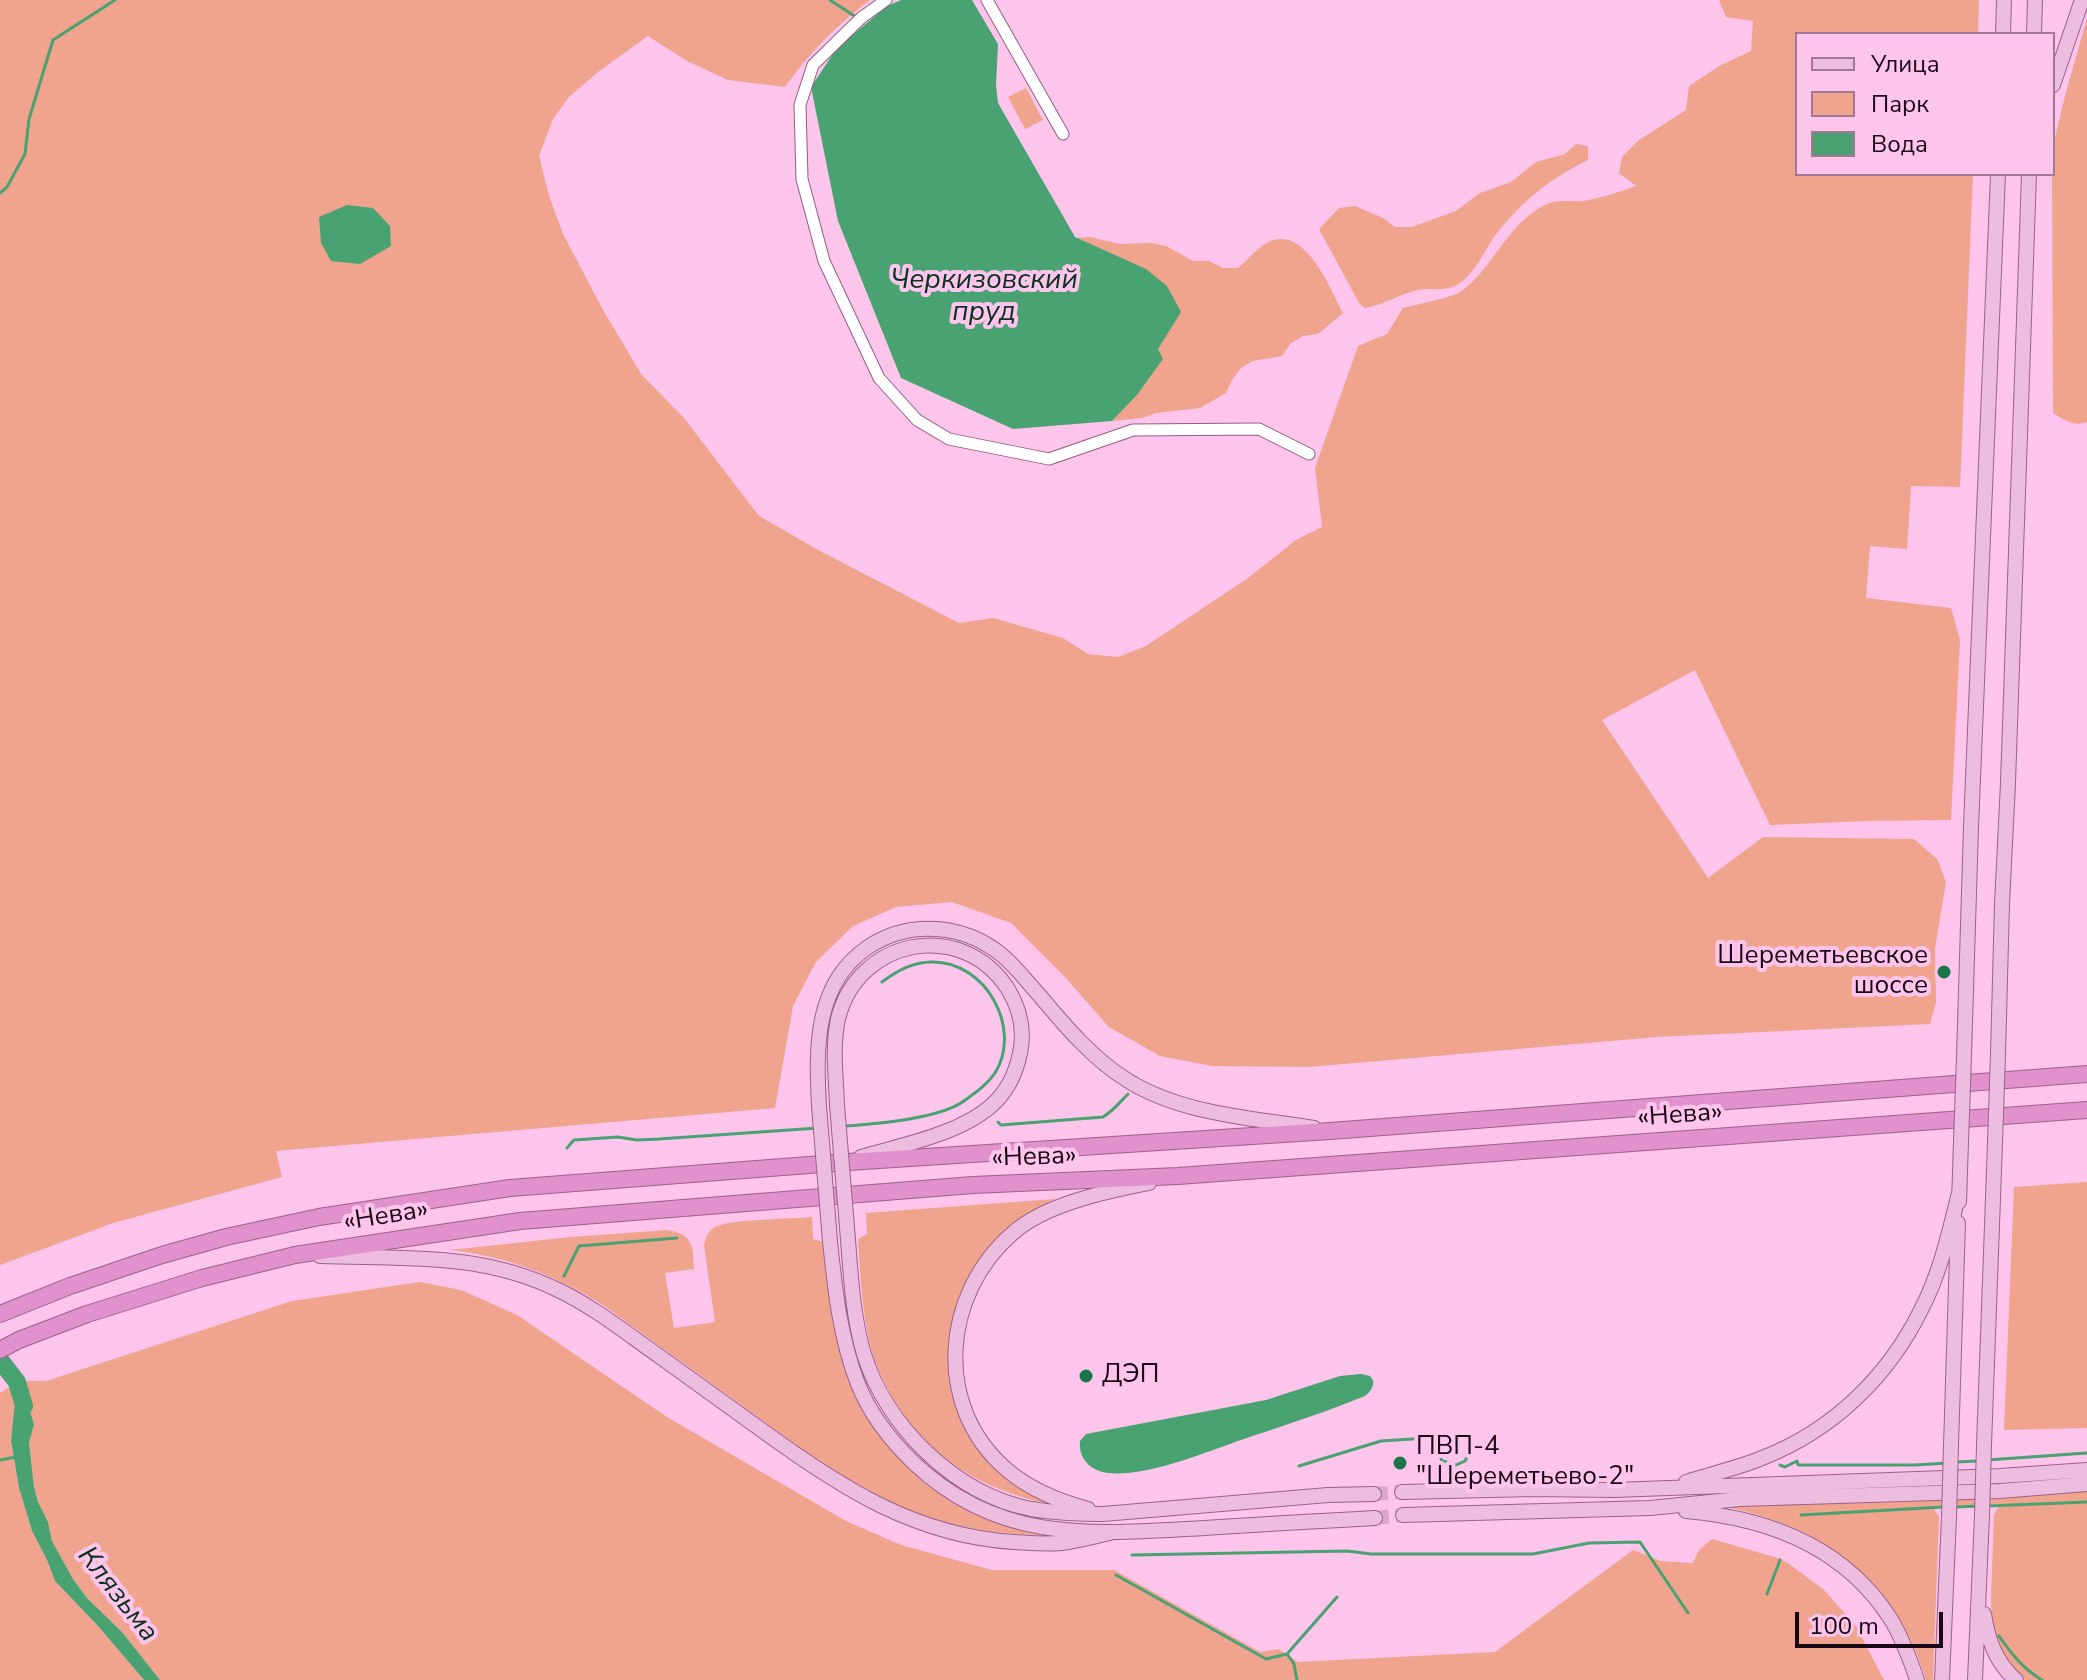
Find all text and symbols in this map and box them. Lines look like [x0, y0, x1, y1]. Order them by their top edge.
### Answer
legend [1795, 32, 2055, 176]
text: Улица [1871, 48, 1940, 80]
text: Парк [1871, 88, 1929, 120]
text: Вода [1871, 128, 1928, 160]
water label: Черкизовский пруд [890, 264, 1078, 330]
place label: Шереметьевское шоссе [1717, 941, 1928, 1002]
marker: Шереметьевское шоссе [1935, 963, 1953, 981]
street label: «Нева» [1636, 1097, 1724, 1135]
street label: «Нева» [991, 1141, 1077, 1175]
street label: «Нева» [342, 1195, 430, 1239]
place label: ДЭП [1102, 1360, 1159, 1392]
marker: ДЭП [1077, 1367, 1095, 1385]
place label: ПВП-4 "Шереметьево-2" [1416, 1432, 1634, 1494]
marker: ПВП-4 "Шереметьево-2" [1391, 1454, 1409, 1472]
water label: Клязьма [69, 1541, 165, 1649]
scale bar [1799, 1596, 1947, 1646]
text: 100 m [1809, 1610, 1879, 1642]

